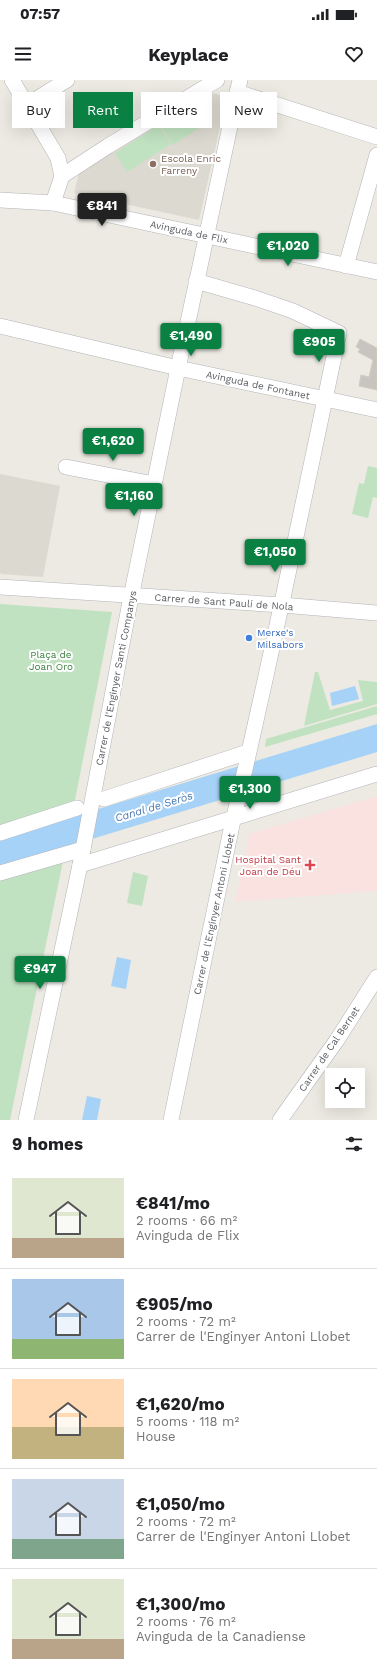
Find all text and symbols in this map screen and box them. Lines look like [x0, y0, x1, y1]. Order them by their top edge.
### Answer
text: 07:57 [20, 5, 60, 23]
icon: menu [12, 43, 34, 65]
icon: heart [343, 43, 365, 65]
text: Keyplace [148, 44, 229, 65]
chip: Buy [12, 92, 65, 128]
chip: Rent [73, 92, 133, 128]
chip: Filters [141, 92, 212, 128]
chip: New [220, 92, 277, 128]
place label: Escola Enric Farreny [161, 153, 221, 176]
marker: Escola Enric Farreny [148, 159, 158, 169]
pin: €841 [78, 193, 126, 227]
text: €841 [87, 198, 117, 213]
street label: Avinguda de Flix [149, 218, 229, 246]
pin: €1,020 [255, 233, 321, 267]
text: €1,020 [267, 238, 309, 253]
pin: €1,490 [158, 323, 224, 357]
text: €1,490 [169, 328, 213, 343]
pin: €905 [295, 329, 343, 363]
text: €905 [302, 334, 336, 349]
street label: Avinguda de Fontanet [205, 369, 312, 402]
pin: €1,620 [80, 428, 146, 462]
text: €1,620 [92, 433, 134, 448]
pin: €1,160 [101, 483, 167, 517]
text: €1,160 [114, 488, 154, 503]
pin: €1,050 [242, 539, 308, 573]
text: €1,050 [254, 544, 296, 559]
street label: Carrer de l'Enginyer Santi Companys [94, 590, 138, 766]
street label: Carrer de Sant Paulí de Nola [154, 592, 294, 612]
place label: Merxe's Milsabors [257, 627, 304, 650]
marker: Merxe's Milsabors [244, 633, 254, 643]
park label: Plaça de Joan Oro [29, 649, 73, 672]
pin: €1,300 [217, 776, 283, 810]
text: €1,300 [229, 781, 271, 796]
water label: Canal de Seròs [114, 789, 195, 825]
street label: Carrer de l'Enginyer Antoni Llobet [191, 831, 237, 996]
place label: Hospital Sant Joan de Déu [235, 854, 302, 877]
marker: Hospital Sant Joan de Déu [304, 859, 316, 871]
pin: €947 [16, 956, 64, 990]
text: €947 [24, 961, 56, 976]
street label: Carrer de Cal Bernet [296, 1004, 362, 1094]
map controls [325, 1068, 365, 1108]
button: locate [325, 1068, 365, 1108]
icon: filters [343, 1133, 365, 1155]
text: 9 homes [12, 1134, 83, 1154]
text: €841/mo [136, 1193, 210, 1213]
icon: home [44, 1194, 92, 1242]
text: 2 rooms · 66 m² [136, 1213, 237, 1228]
text: Avinguda de Flix [136, 1228, 239, 1243]
text: €905/mo [136, 1294, 213, 1314]
icon: home [44, 1295, 92, 1343]
text: 2 rooms · 72 m² [136, 1314, 236, 1329]
text: Carrer de l'Enginyer Antoni Llobet [136, 1329, 350, 1344]
text: €1,620/mo [136, 1394, 225, 1414]
icon: home [44, 1395, 92, 1443]
text: 5 rooms · 118 m² [136, 1414, 239, 1429]
text: House [136, 1429, 176, 1444]
text: €1,050/mo [136, 1494, 225, 1514]
icon: home [44, 1495, 92, 1543]
text: 2 rooms · 72 m² [136, 1514, 236, 1529]
text: Carrer de l'Enginyer Antoni Llobet [136, 1529, 350, 1544]
text: €1,300/mo [136, 1594, 225, 1614]
icon: home [44, 1595, 92, 1643]
text: 2 rooms · 76 m² [136, 1614, 236, 1629]
text: Avinguda de la Canadiense [136, 1629, 306, 1644]

